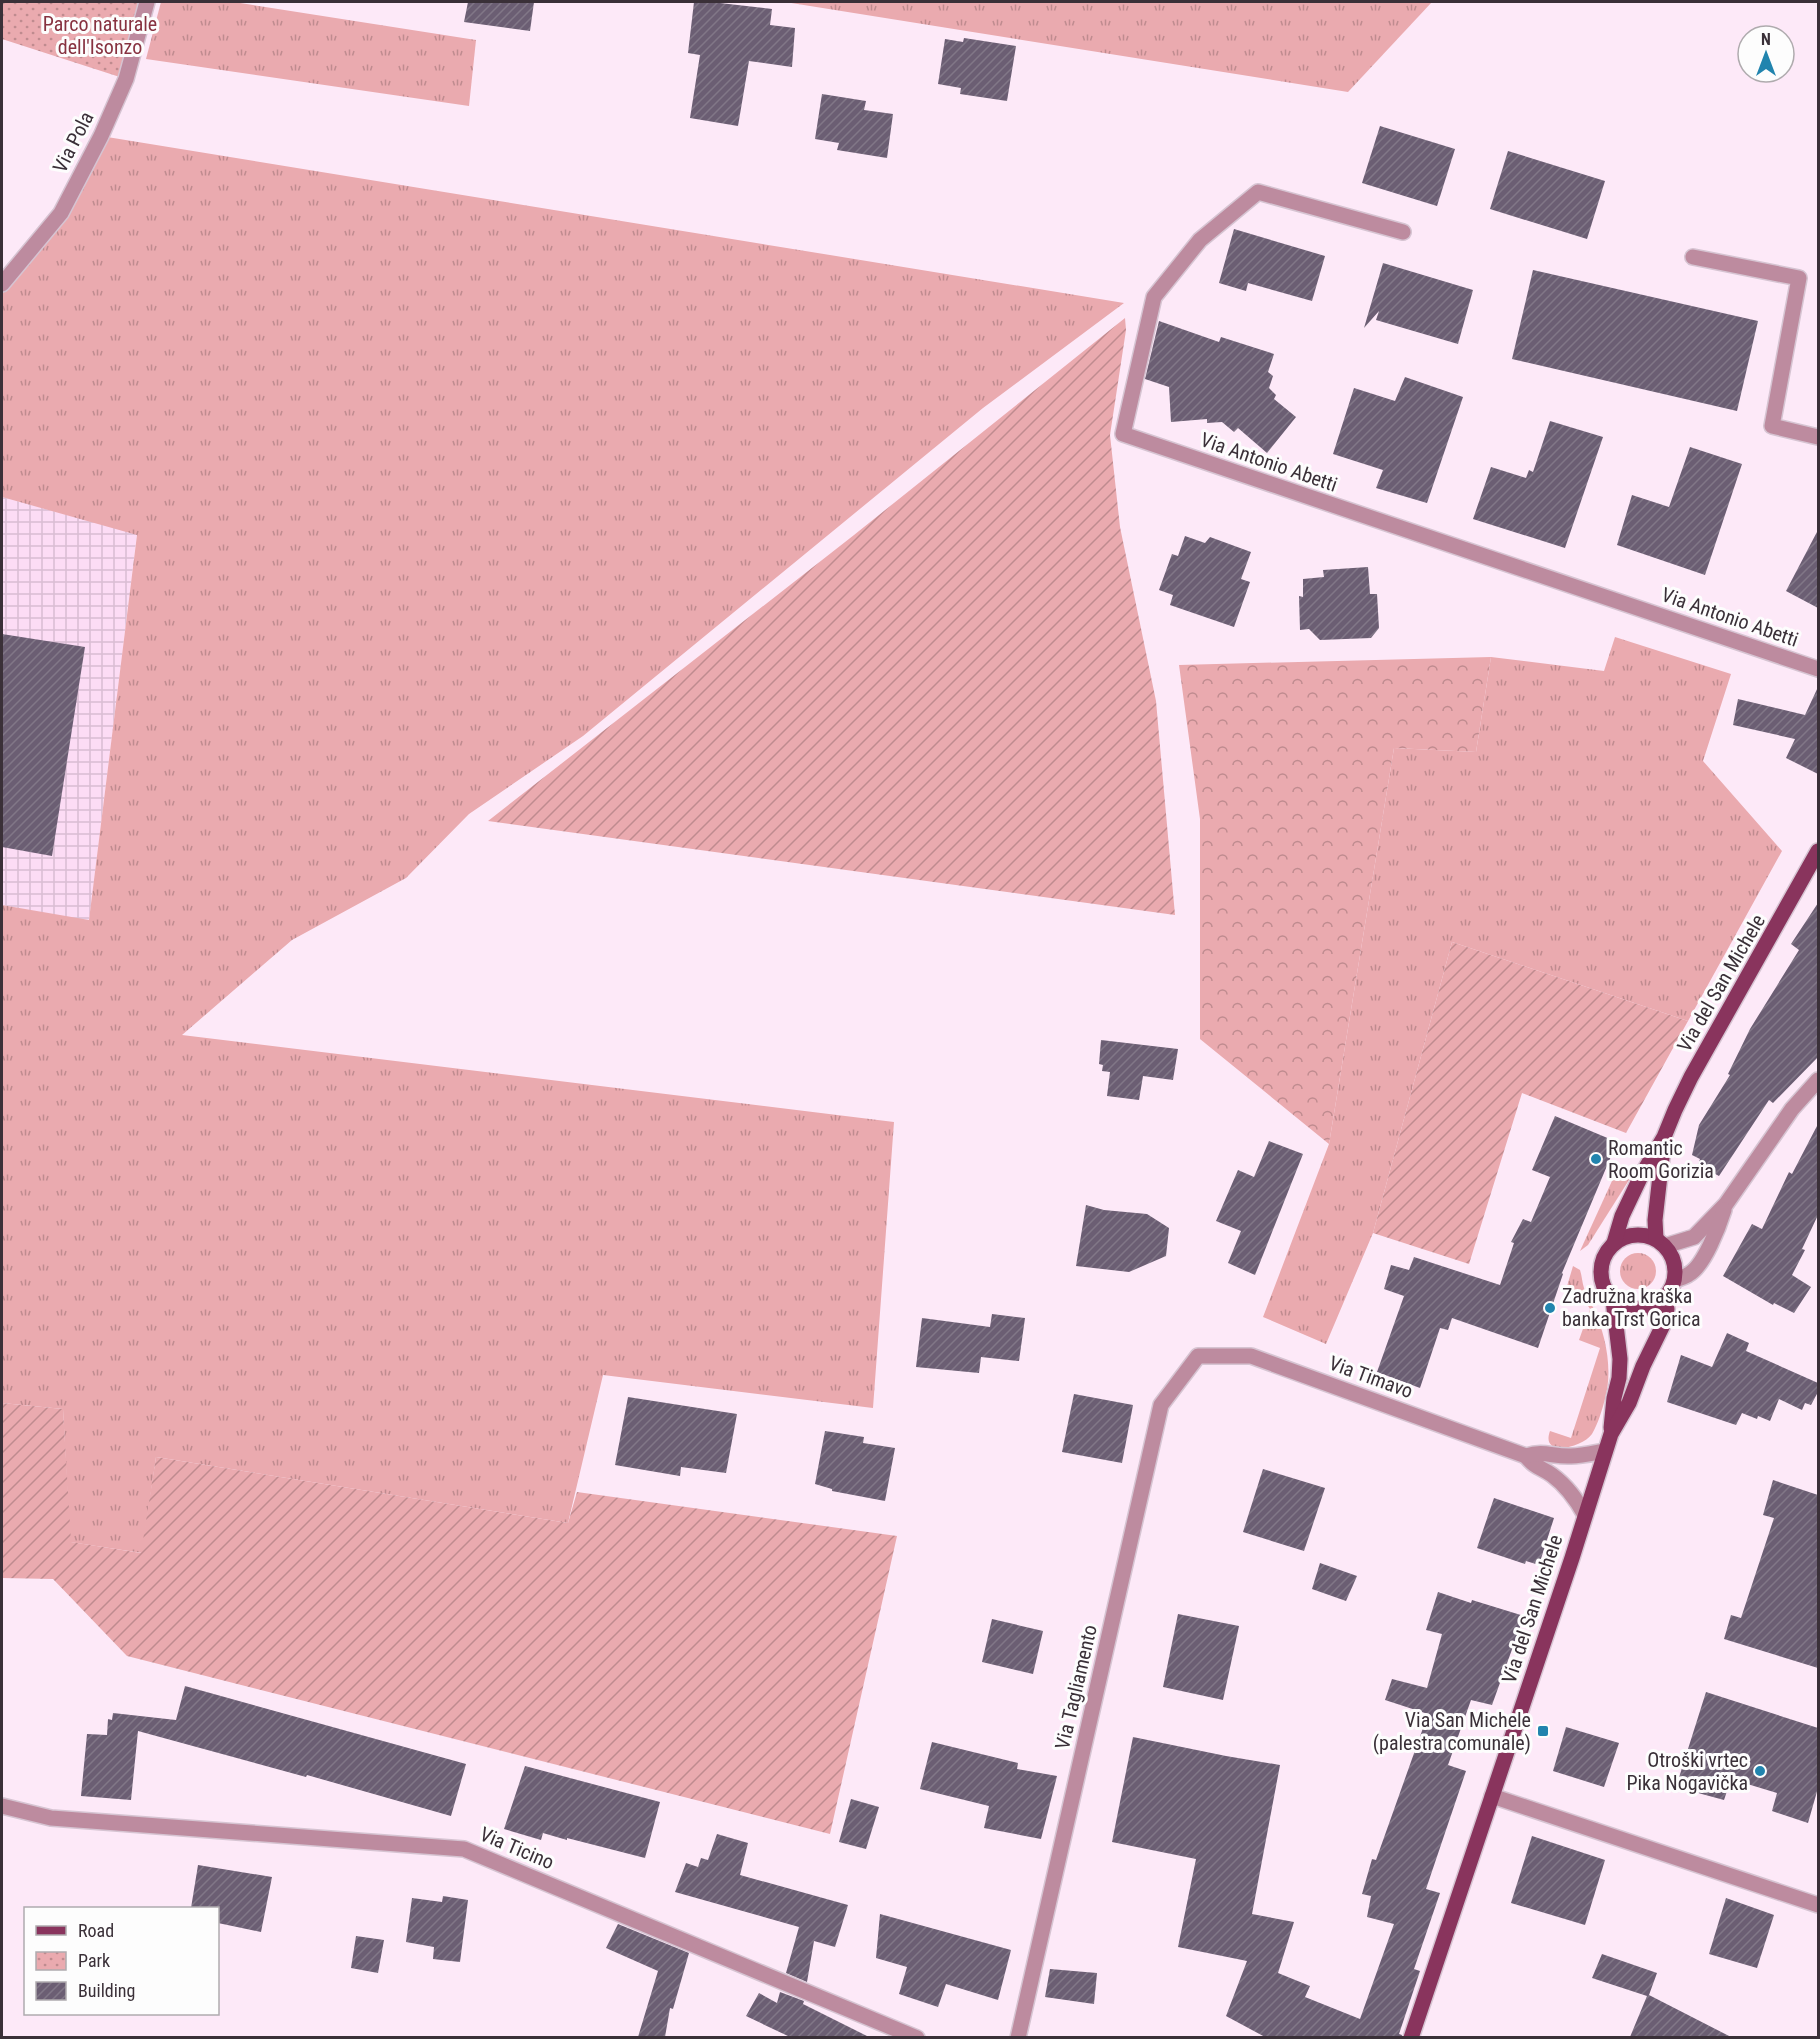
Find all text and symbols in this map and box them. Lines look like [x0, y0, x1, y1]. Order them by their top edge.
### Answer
park label: Parco naturale dell'Isonzo [43, 12, 157, 59]
north arrow [1736, 24, 1796, 84]
text: N [1761, 30, 1771, 49]
street label: Via Pola [48, 108, 98, 176]
street label: Via Antonio Abetti [1197, 427, 1341, 497]
street label: Via Antonio Abetti [1658, 582, 1802, 652]
street label: Via del San Michele [1672, 910, 1770, 1056]
place label: Romantic Room Gorizia [1608, 1136, 1714, 1183]
marker: Romantic Room Gorizia [1589, 1152, 1603, 1166]
place label: Zadružna kraška banka Trst Gorica [1562, 1284, 1701, 1331]
marker: Zadružna kraška banka Trst Gorica [1543, 1301, 1557, 1315]
street label: Via Timavo [1326, 1351, 1416, 1403]
street label: Via del San Michele [1497, 1532, 1567, 1686]
street label: Via Tagliamento [1050, 1622, 1102, 1752]
place label: Via San Michele (palestra comunale) [1373, 1708, 1531, 1755]
marker: Via San Michele (palestra comunale) [1536, 1724, 1550, 1738]
place label: Otroški vrtec Pika Nogavička [1626, 1748, 1748, 1795]
marker: Otroški vrtec Pika Nogavička [1753, 1764, 1767, 1778]
street label: Via Ticino [476, 1822, 558, 1874]
legend [24, 1907, 219, 2015]
text: Road [78, 1920, 114, 1941]
text: Park [78, 1950, 110, 1971]
text: Building [78, 1980, 135, 2001]

